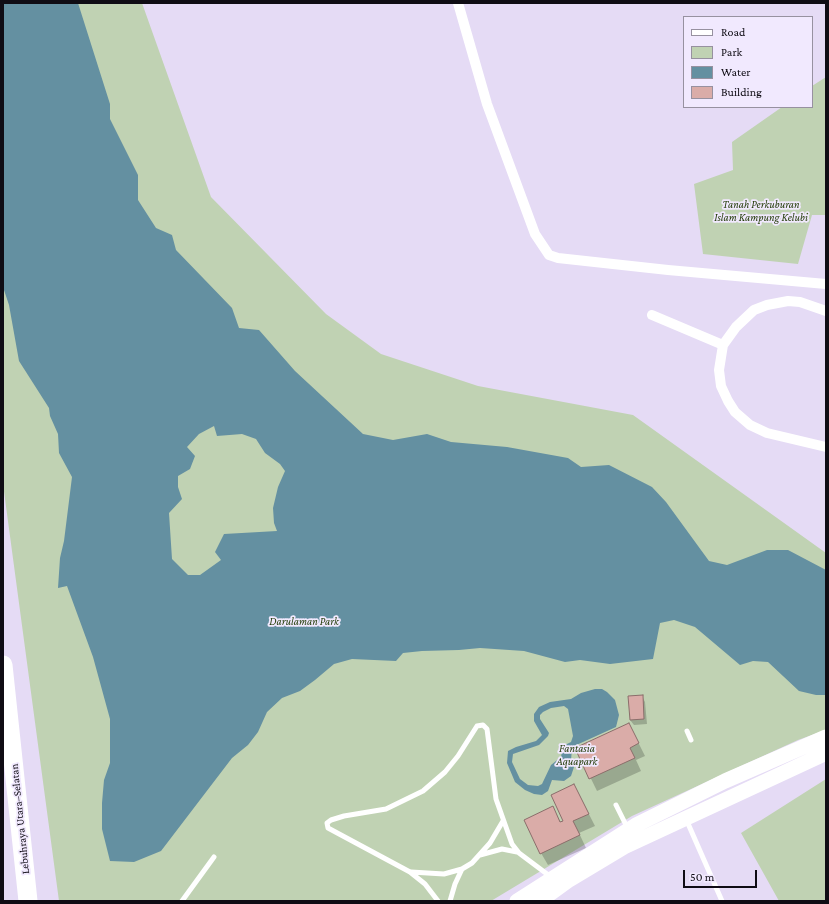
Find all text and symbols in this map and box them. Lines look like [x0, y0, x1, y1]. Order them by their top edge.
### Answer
legend [683, 16, 813, 108]
text: Road [721, 25, 745, 39]
text: Park [721, 45, 742, 59]
text: Water [721, 65, 750, 79]
text: Building [721, 85, 762, 99]
park label: Tanah Perkuburan Islam Kampung Kelubi [714, 198, 808, 224]
park label: Darulaman Park [269, 615, 339, 629]
park label: Fantasia Aquapark [557, 742, 597, 768]
street label: Lebuhraya Utara–Selatan [8, 763, 32, 875]
scale bar [685, 862, 759, 888]
text: 50 m [690, 870, 714, 884]

